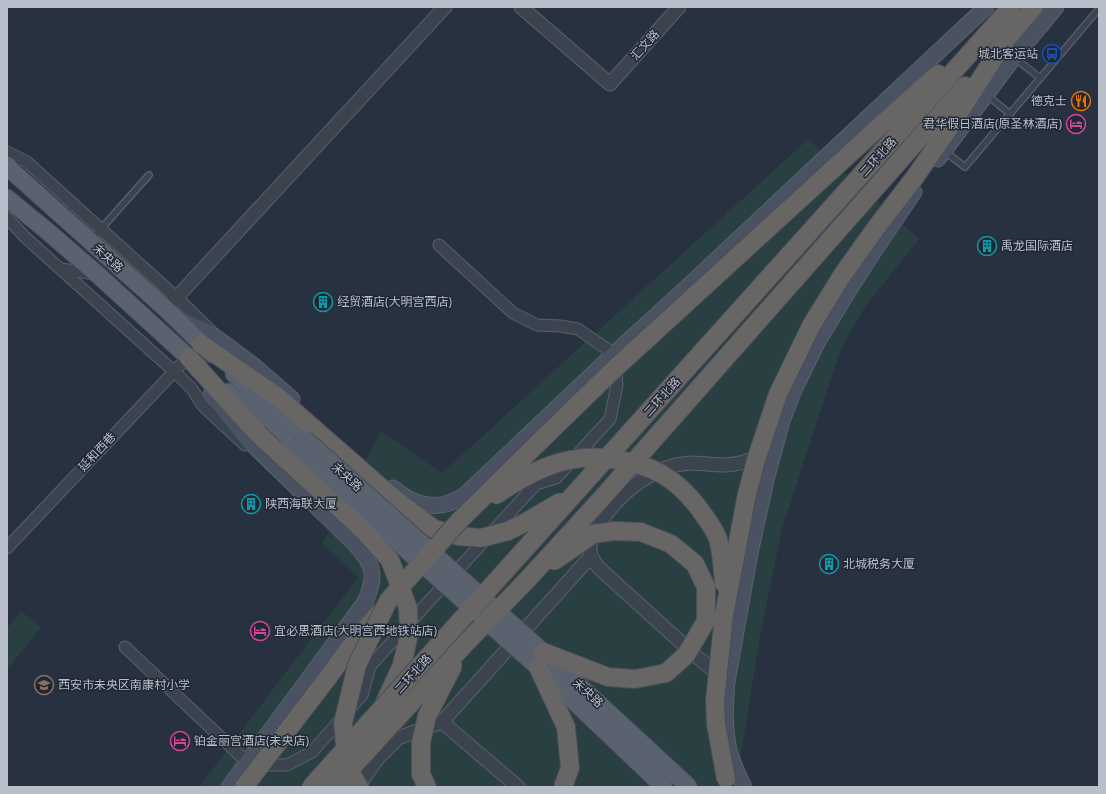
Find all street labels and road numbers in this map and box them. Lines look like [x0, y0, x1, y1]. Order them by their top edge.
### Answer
street label: 汇文路 [626, 26, 663, 64]
street label: 二环北路 [855, 133, 900, 180]
street label: 未央路 [89, 239, 127, 276]
street label: 二环北路 [639, 373, 684, 420]
street label: 延和西巷 [74, 428, 119, 475]
street label: 未央路 [328, 458, 366, 495]
street label: 二环北路 [390, 650, 435, 697]
street label: 未央路 [569, 674, 607, 711]

